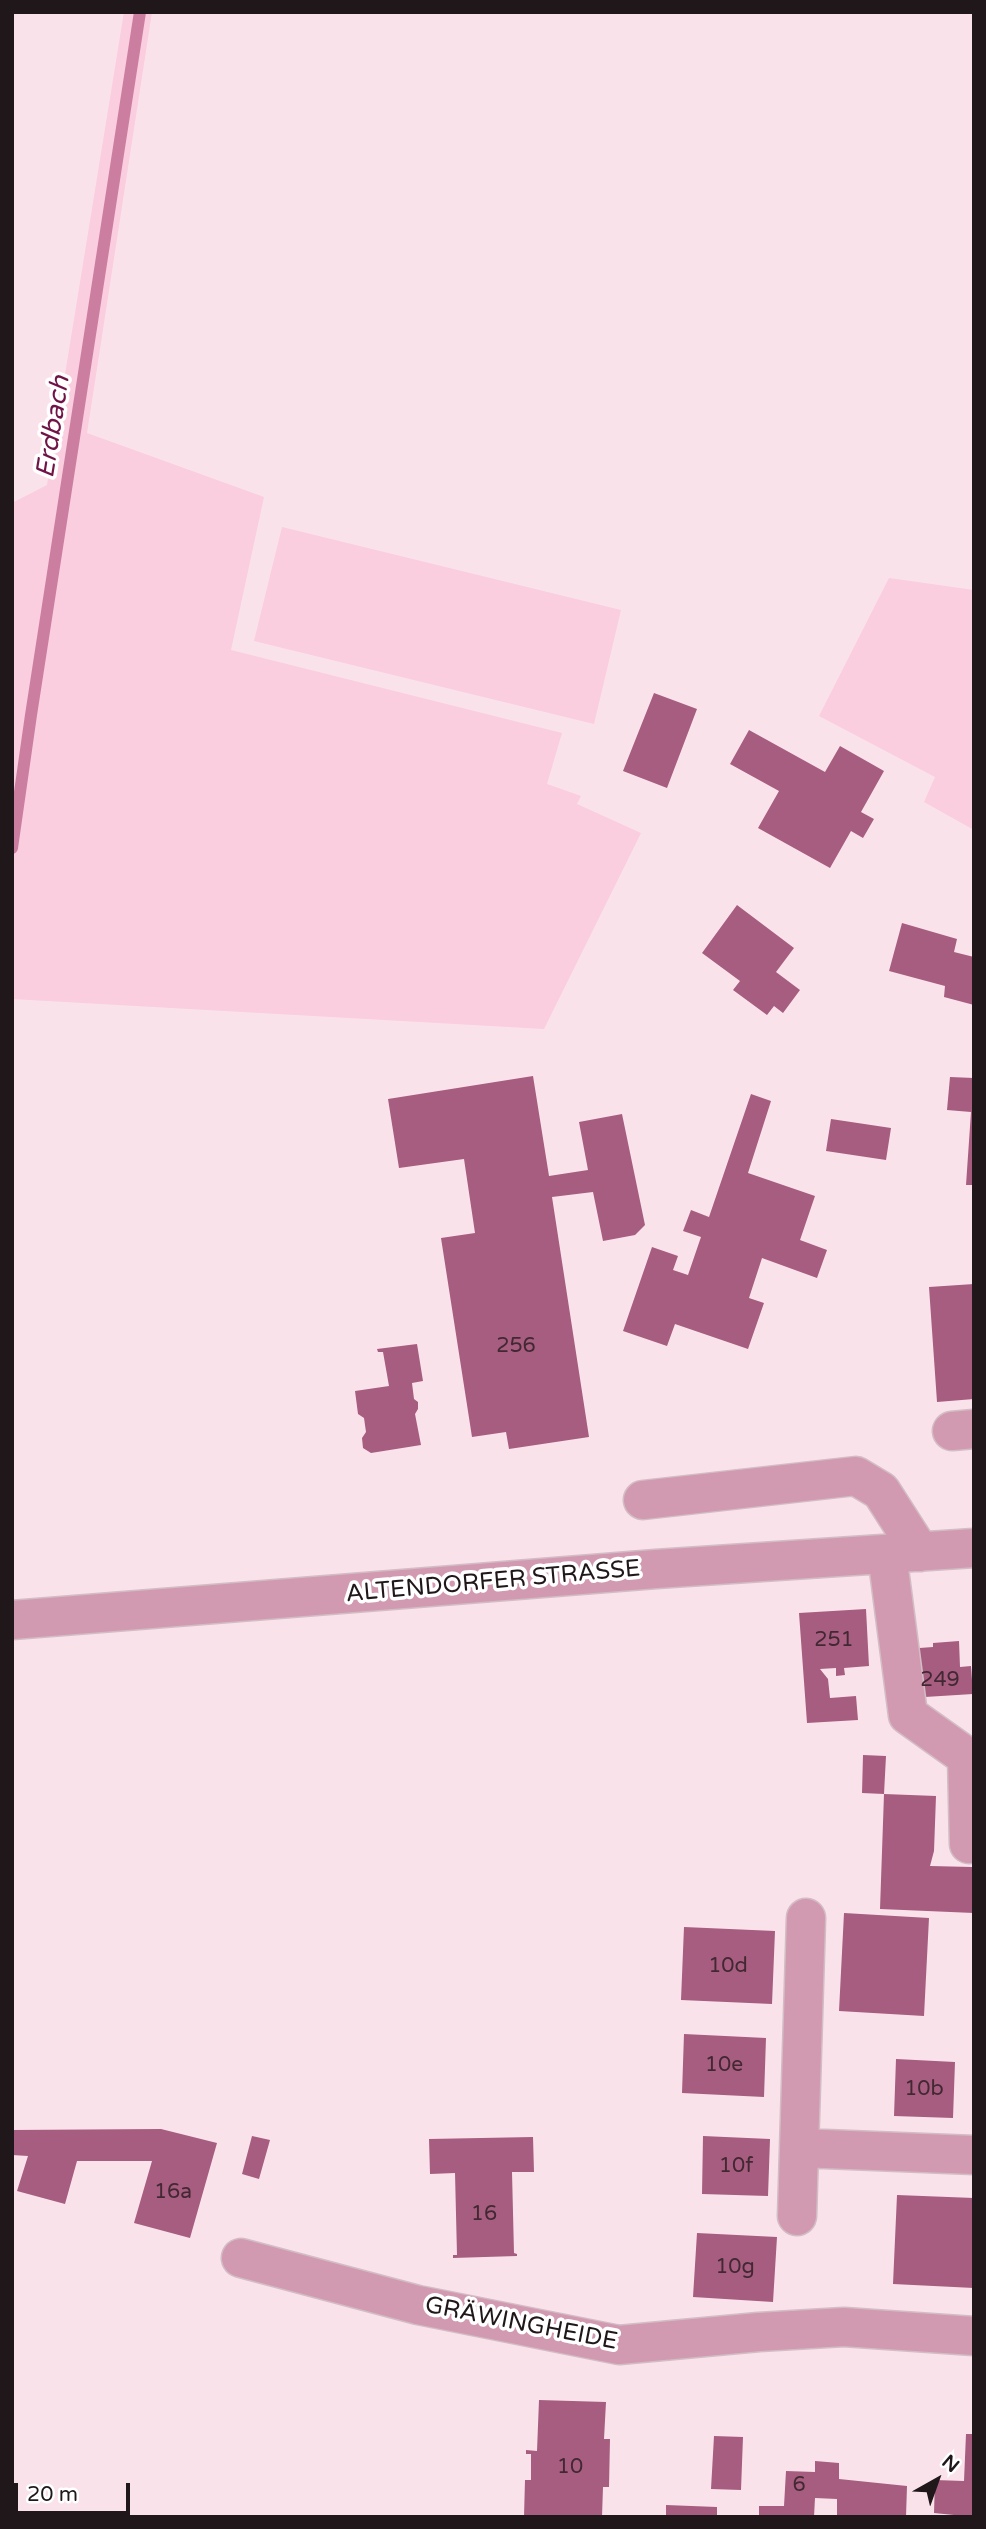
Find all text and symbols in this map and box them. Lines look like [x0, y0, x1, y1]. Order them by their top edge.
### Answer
water label: Erdbach [31, 374, 77, 480]
house number: 256 [496, 1333, 536, 1359]
street label: ALTENDORFER STRASSE [345, 1555, 641, 1609]
house number: 251 [814, 1627, 854, 1653]
house number: 249 [920, 1667, 960, 1693]
house number: 10d [708, 1953, 748, 1979]
house number: 10e [705, 2052, 743, 2078]
house number: 10b [904, 2076, 944, 2102]
house number: 10f [719, 2153, 753, 2179]
house number: 16a [154, 2179, 192, 2205]
house number: 16 [471, 2201, 497, 2227]
house number: 10g [715, 2254, 755, 2280]
street label: GRÄWINGHEIDE [422, 2291, 620, 2357]
north arrow [902, 2445, 972, 2515]
text: N [938, 2451, 963, 2477]
house number: 10 [557, 2454, 583, 2480]
scale bar [18, 2470, 133, 2514]
house number: 6 [792, 2472, 806, 2498]
text: 20 m [27, 2482, 78, 2507]

